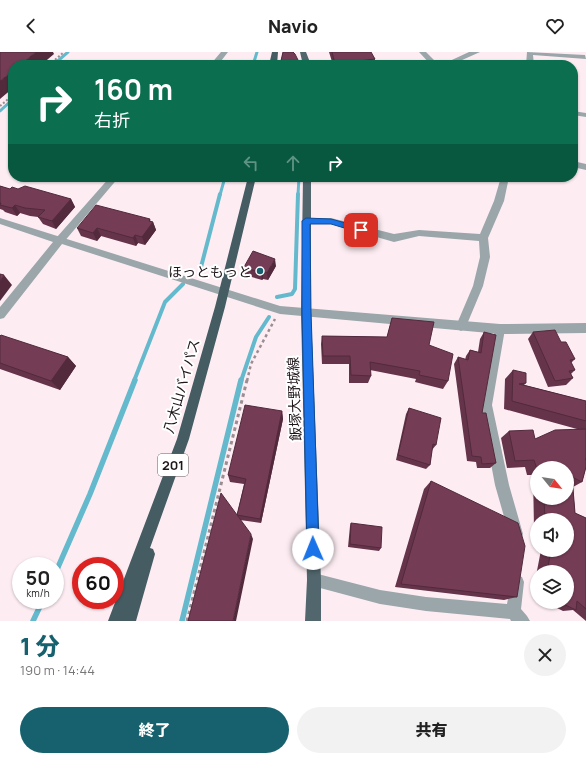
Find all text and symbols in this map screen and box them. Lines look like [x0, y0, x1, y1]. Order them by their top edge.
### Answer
text: Navio [268, 14, 318, 38]
icon: back [20, 15, 42, 37]
icon: heart [544, 15, 566, 37]
text: 160 m [94, 70, 173, 108]
icon: right [28, 76, 80, 128]
text: 右折 [94, 108, 130, 132]
icon: left [240, 152, 262, 174]
icon: ahead [282, 152, 304, 174]
icon: right [324, 152, 346, 174]
pin [344, 213, 378, 247]
icon: arrive [350, 219, 372, 241]
place label: ほっともっと [168, 262, 252, 281]
marker: ほっともっと [255, 266, 265, 276]
street label: 八木山バイパス [158, 336, 204, 436]
street label: 飯塚大野城線 [283, 357, 305, 441]
road number: 201 [158, 454, 188, 476]
north arrow [530, 461, 574, 505]
map controls [530, 461, 574, 609]
button: sound [530, 513, 574, 557]
position arrow [292, 528, 334, 570]
speed limit sign: 60 [72, 557, 124, 609]
text: 50 [26, 564, 50, 591]
button: layers [530, 565, 574, 609]
text: km/h [26, 586, 50, 600]
text: 1 分 [20, 629, 60, 662]
button: close [524, 634, 566, 676]
text: 190 m · 14:44 [20, 661, 95, 679]
button: 終了 [20, 707, 289, 753]
button: 共有 [297, 707, 566, 753]

